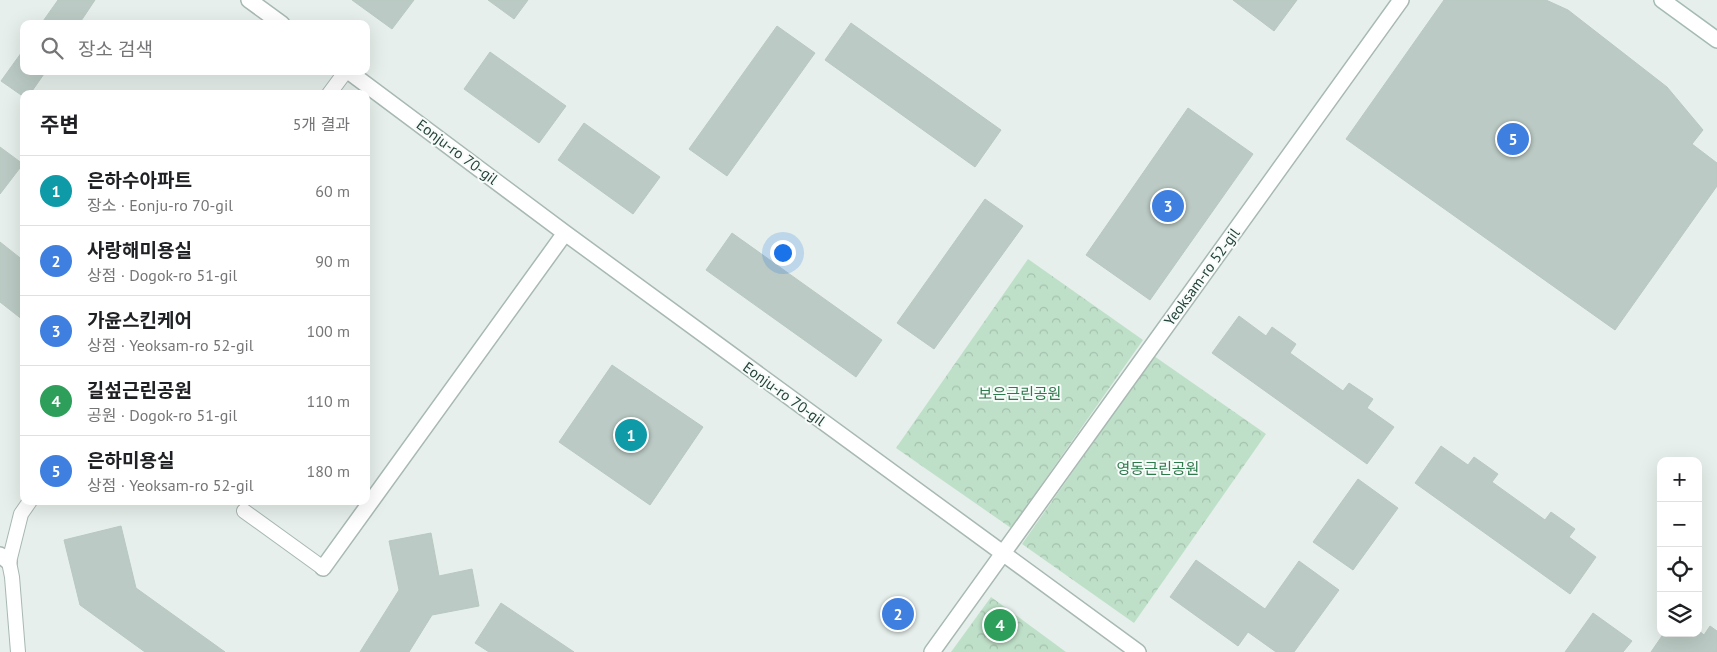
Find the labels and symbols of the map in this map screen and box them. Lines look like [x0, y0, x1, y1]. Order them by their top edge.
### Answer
street label: Eonju-ro 70-gil [413, 115, 502, 189]
pin: 5 [1497, 120, 1529, 158]
pin: 3 [1152, 187, 1184, 225]
street label: Yeoksam-ro 52-gil [1160, 224, 1244, 329]
your location [770, 240, 796, 266]
street label: Eonju-ro 70-gil [739, 357, 830, 430]
park label: 보은근린공원 [979, 384, 1061, 403]
pin: 1 [615, 416, 647, 454]
park label: 영동근린공원 [1117, 459, 1199, 478]
pin: 2 [882, 595, 914, 633]
pin: 4 [984, 606, 1016, 644]

